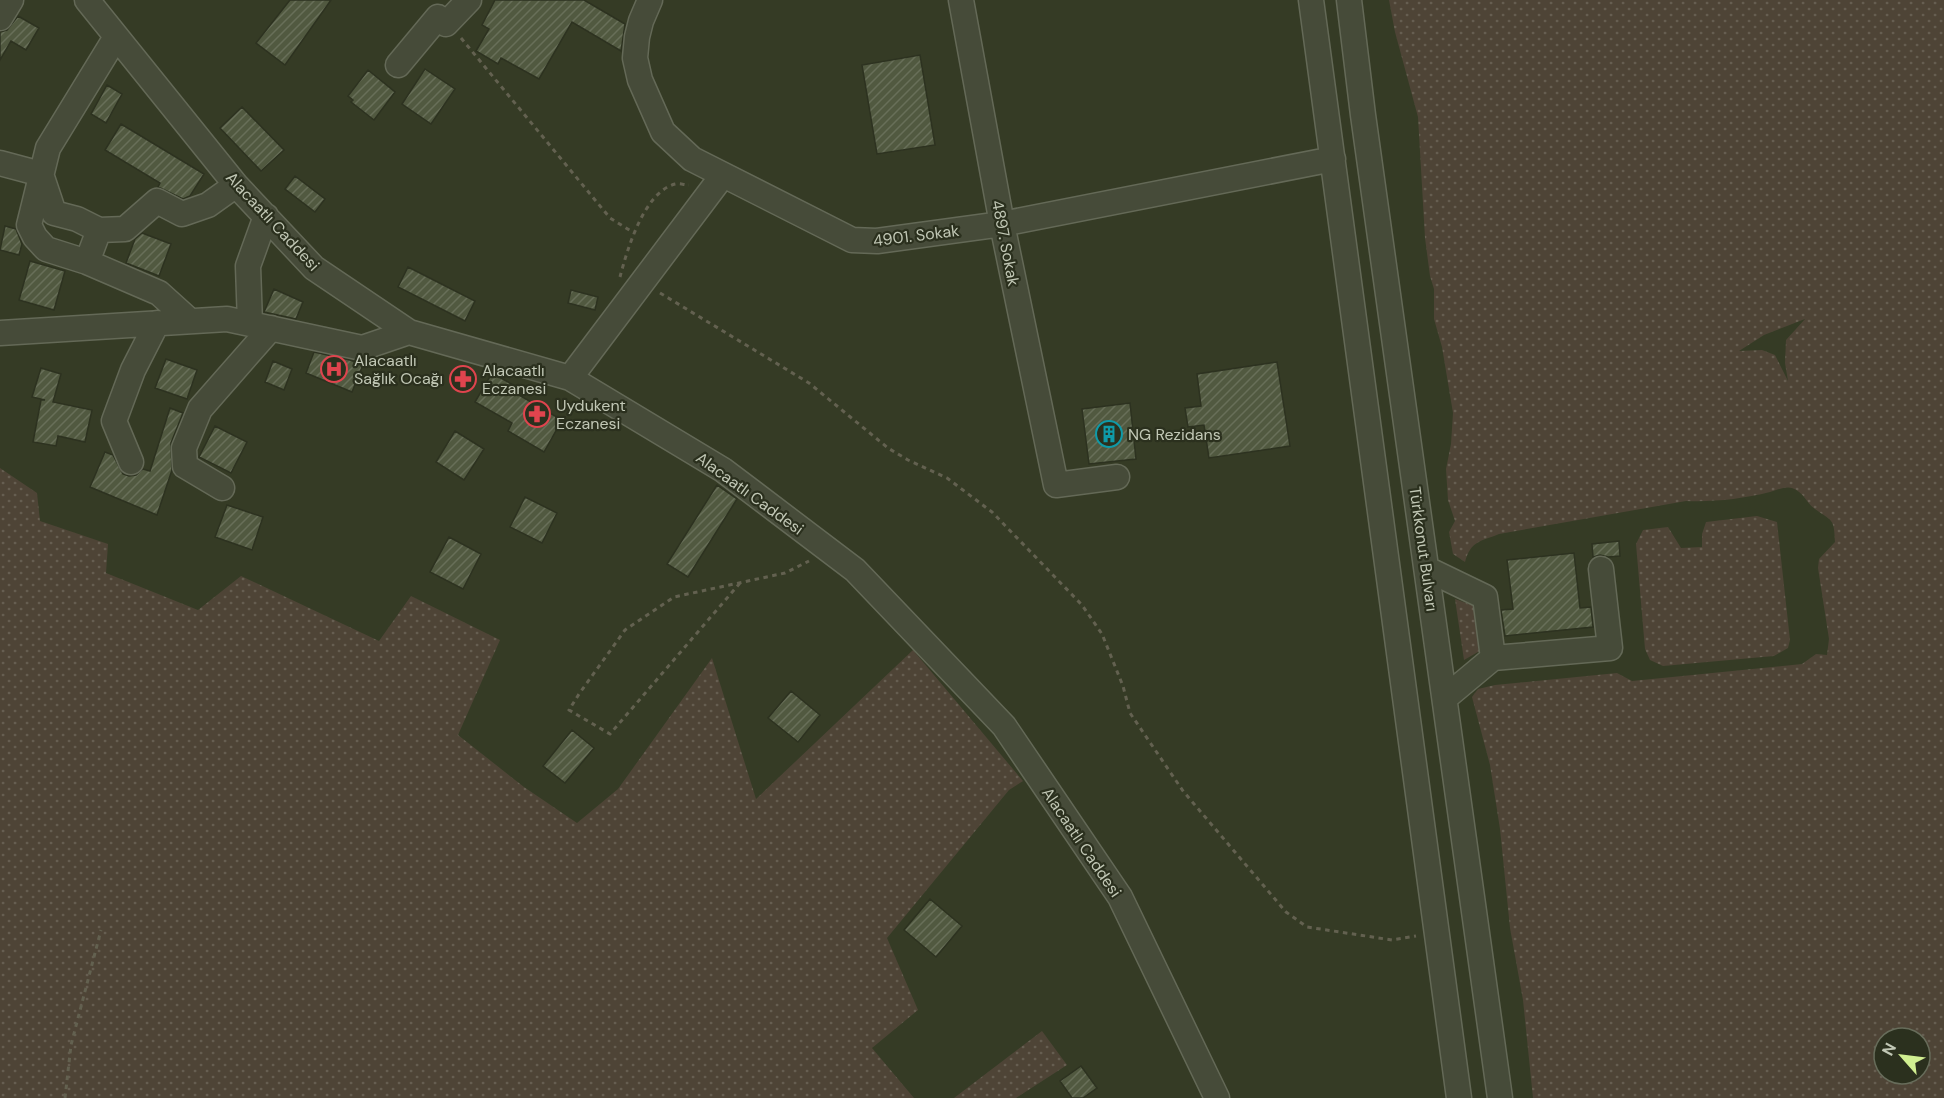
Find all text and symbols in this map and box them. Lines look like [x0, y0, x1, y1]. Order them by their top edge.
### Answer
street label: Alacaatlı Caddesi [221, 167, 324, 275]
street label: 4897. Sokak [987, 198, 1024, 288]
street label: 4901. Sokak [872, 220, 960, 251]
place label: Alacaatlı Sağlık Ocağı [354, 350, 443, 389]
hospital icon: Alacaatlı Sağlık Ocağı [319, 354, 349, 384]
place label: Alacaatlı Eczanesi [482, 360, 546, 399]
pharmacy icon: Alacaatlı Eczanesi [448, 364, 478, 394]
place label: Uydukent Eczanesi [556, 395, 626, 434]
pharmacy icon: Uydukent Eczanesi [522, 399, 552, 429]
building icon: NG Rezidans [1094, 419, 1124, 449]
place label: NG Rezidans [1128, 424, 1221, 445]
street label: Alacaatlı Caddesi [692, 447, 808, 540]
street label: Türkkonut Bulvarı [1404, 485, 1443, 613]
street label: Alacaatlı Caddesi [1037, 783, 1126, 901]
north arrow [1872, 1026, 1932, 1086]
text: N [1877, 1039, 1901, 1059]

